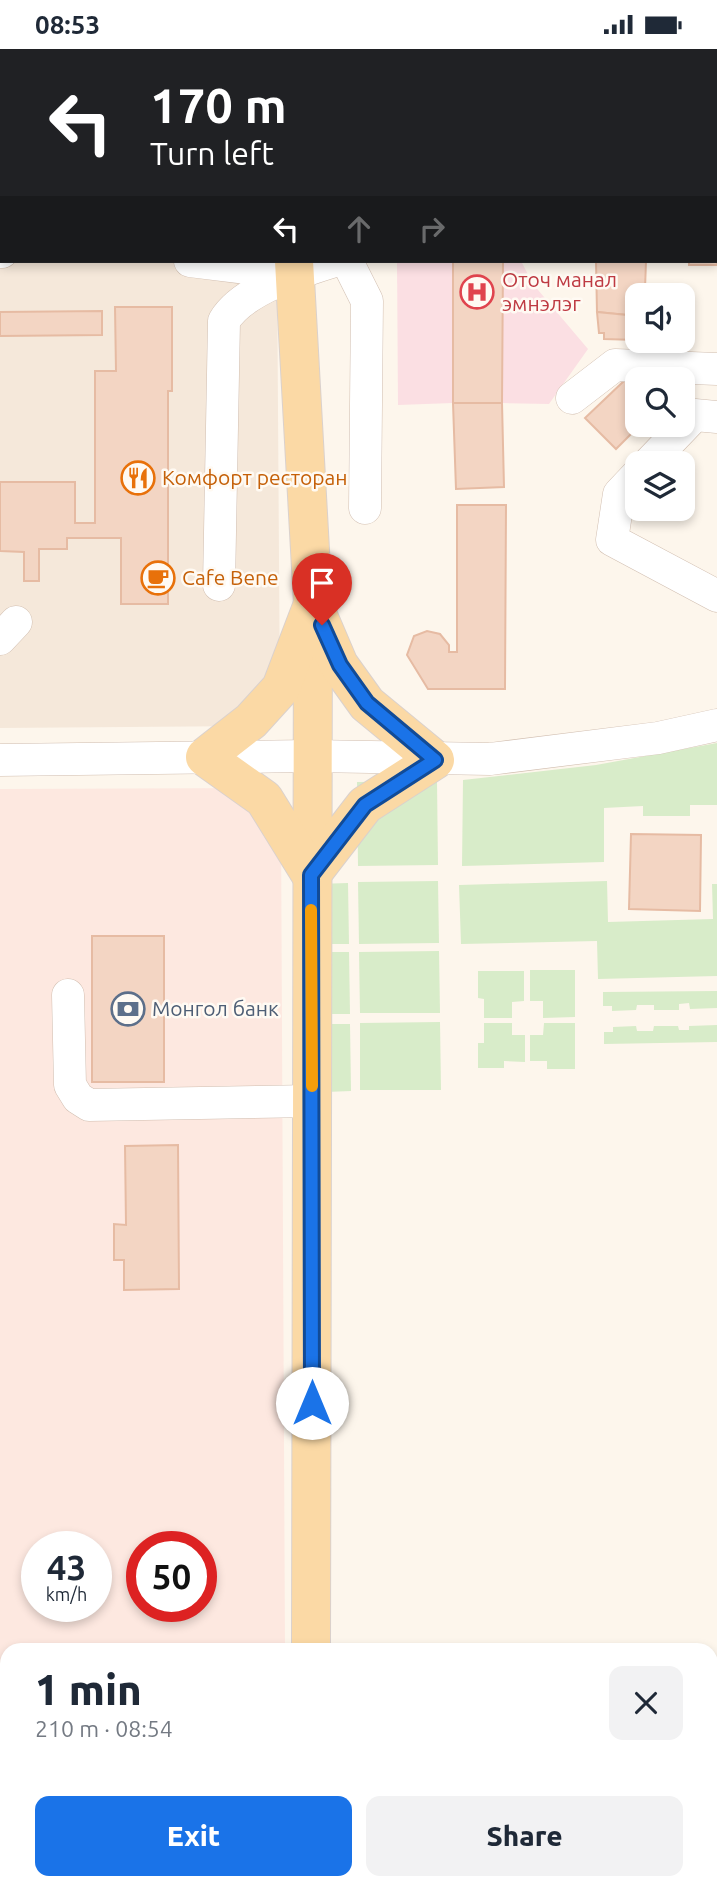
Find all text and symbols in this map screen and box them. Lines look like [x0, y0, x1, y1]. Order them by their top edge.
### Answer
text: 08:53 [35, 10, 100, 39]
icon: left [35, 77, 126, 168]
text: 170 m [150, 77, 287, 132]
text: Turn left [150, 135, 274, 171]
icon: left [267, 210, 305, 248]
icon: ahead [340, 210, 378, 248]
icon: right [413, 210, 451, 248]
place label: Оточ манал эмнэлэг [502, 267, 617, 315]
hospital icon: Оточ манал эмнэлэг [458, 273, 496, 311]
map controls [625, 283, 695, 521]
button: sound [625, 283, 695, 353]
button: search [625, 367, 695, 437]
button: layers [625, 451, 695, 521]
restaurant icon: Комфорт ресторан [119, 459, 157, 497]
place label: Комфорт ресторан [162, 465, 348, 489]
pin [292, 553, 352, 625]
cafe icon: Cafe Bene [139, 559, 177, 597]
icon: arrive [303, 564, 341, 602]
place label: Cafe Bene [182, 565, 279, 589]
bank icon: Монгол банк [109, 990, 147, 1028]
place label: Монгол банк [152, 996, 279, 1020]
position arrow [275, 1366, 349, 1440]
speed limit sign: 50 [126, 1531, 217, 1622]
text: 43 [47, 1547, 86, 1587]
text: km/h [46, 1584, 87, 1604]
text: 1 min [35, 1666, 142, 1713]
button: close [609, 1666, 683, 1740]
text: 210 m · 08:54 [35, 1716, 173, 1741]
button: Exit [35, 1796, 352, 1876]
button: Share [366, 1796, 683, 1876]

